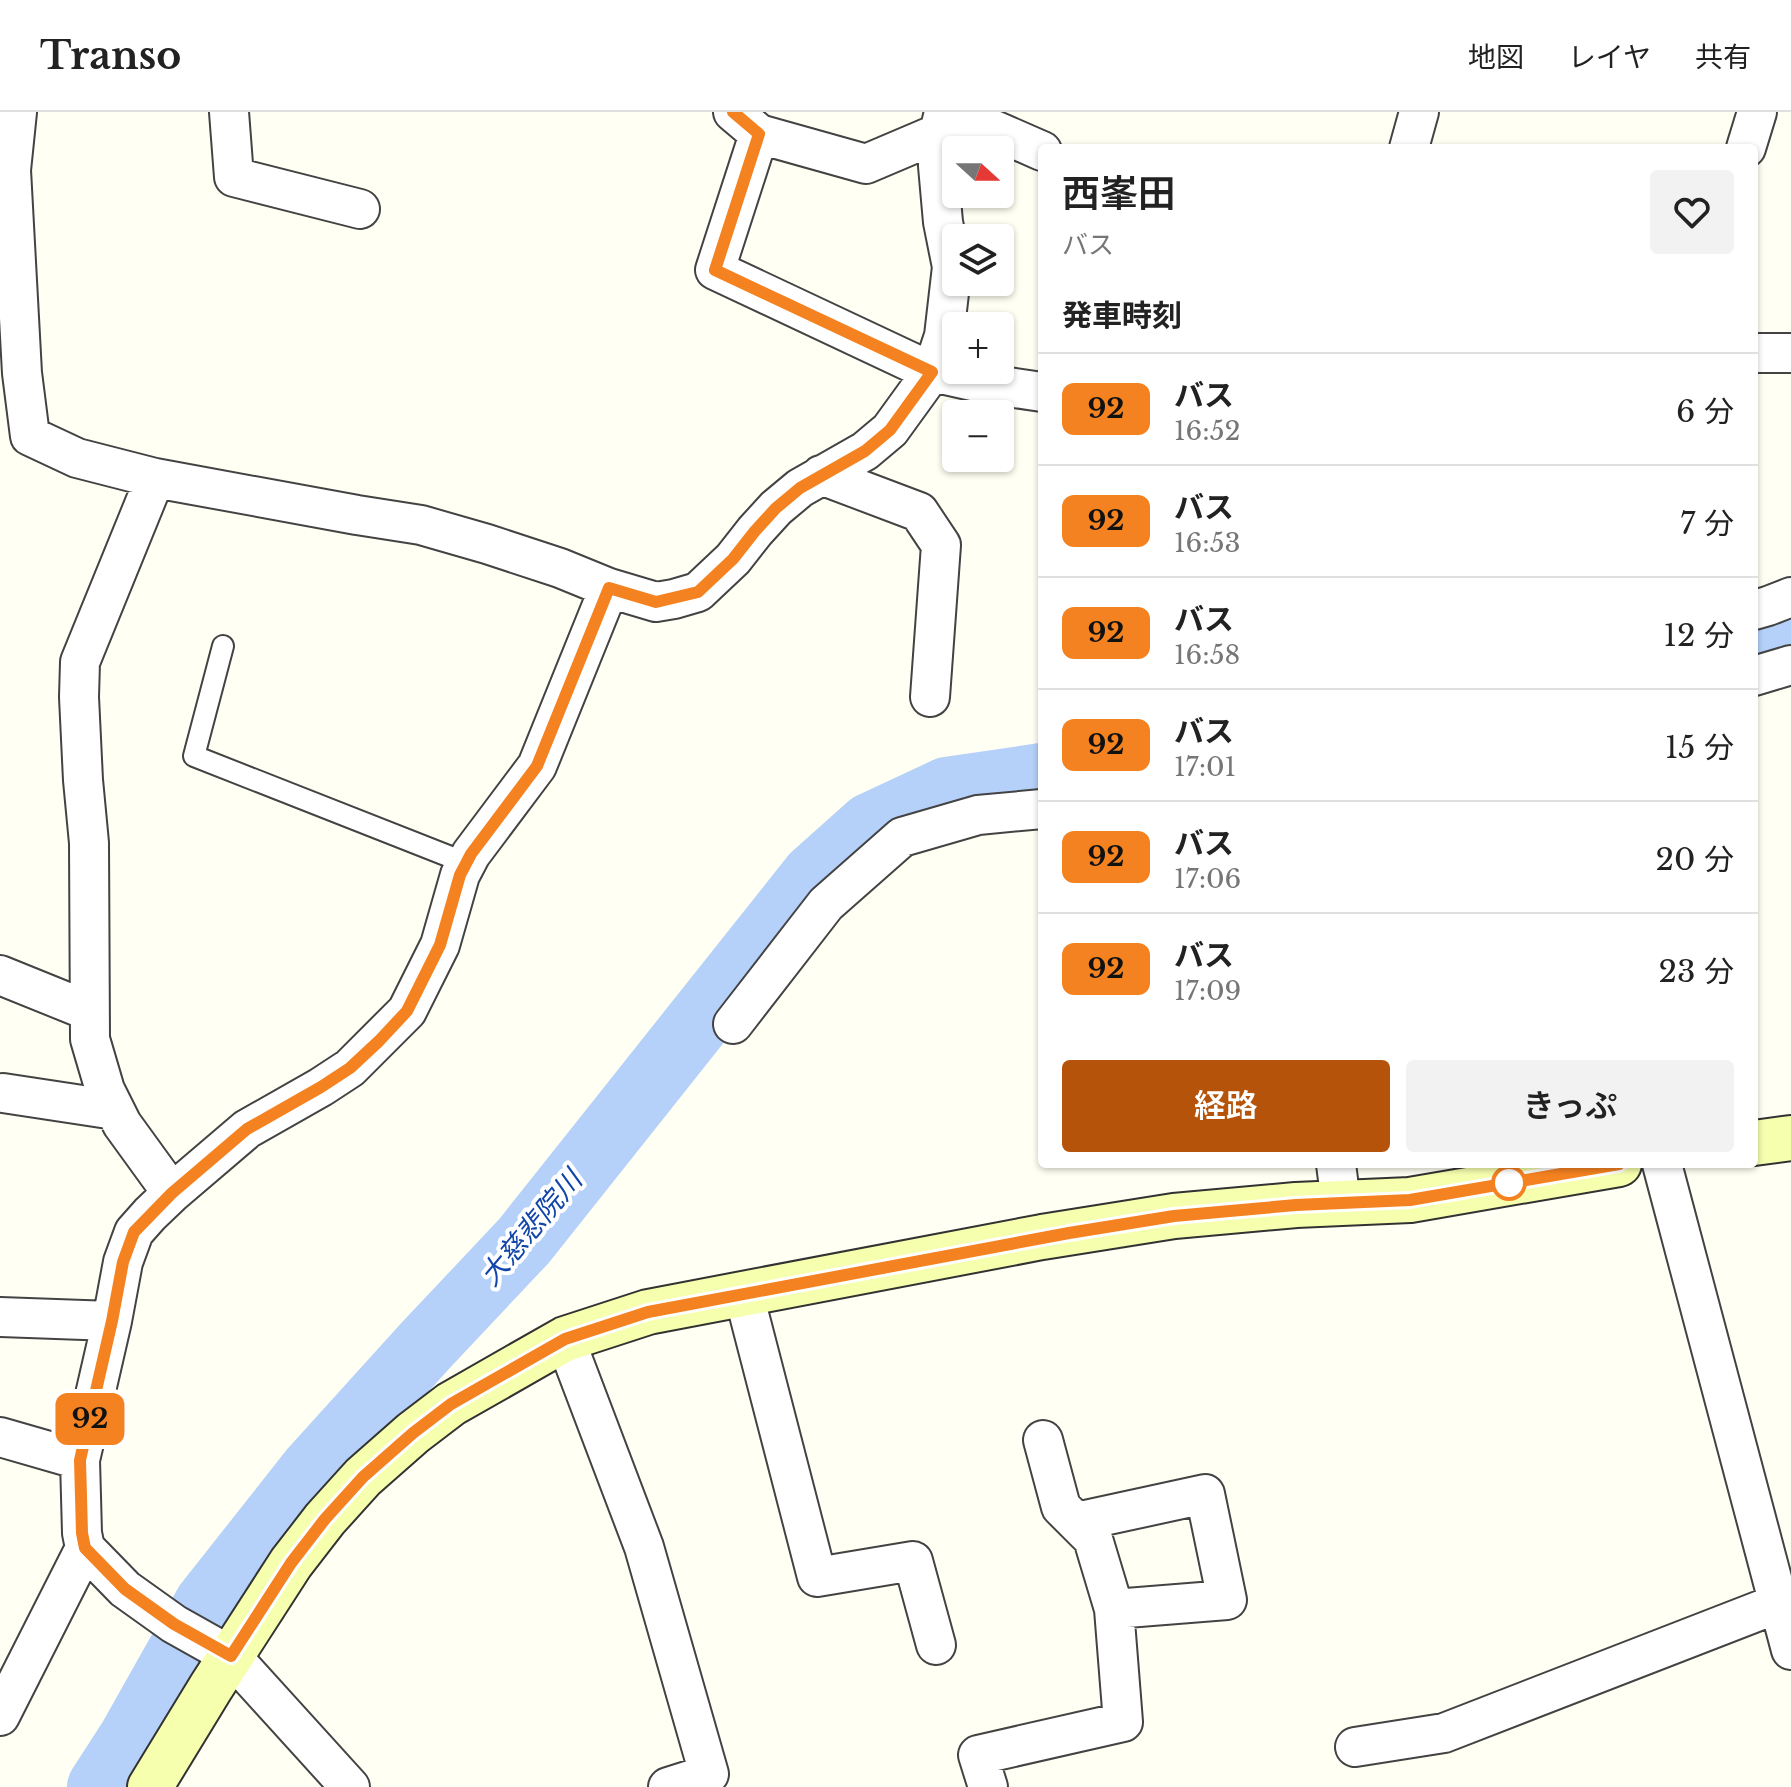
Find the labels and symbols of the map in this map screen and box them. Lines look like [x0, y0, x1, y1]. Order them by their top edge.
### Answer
north arrow [942, 136, 1014, 208]
water label: 大慈悲院川 [473, 1161, 591, 1293]
unlabelled marker [1492, 1166, 1526, 1200]
line badge: 92 [54, 1393, 126, 1445]

